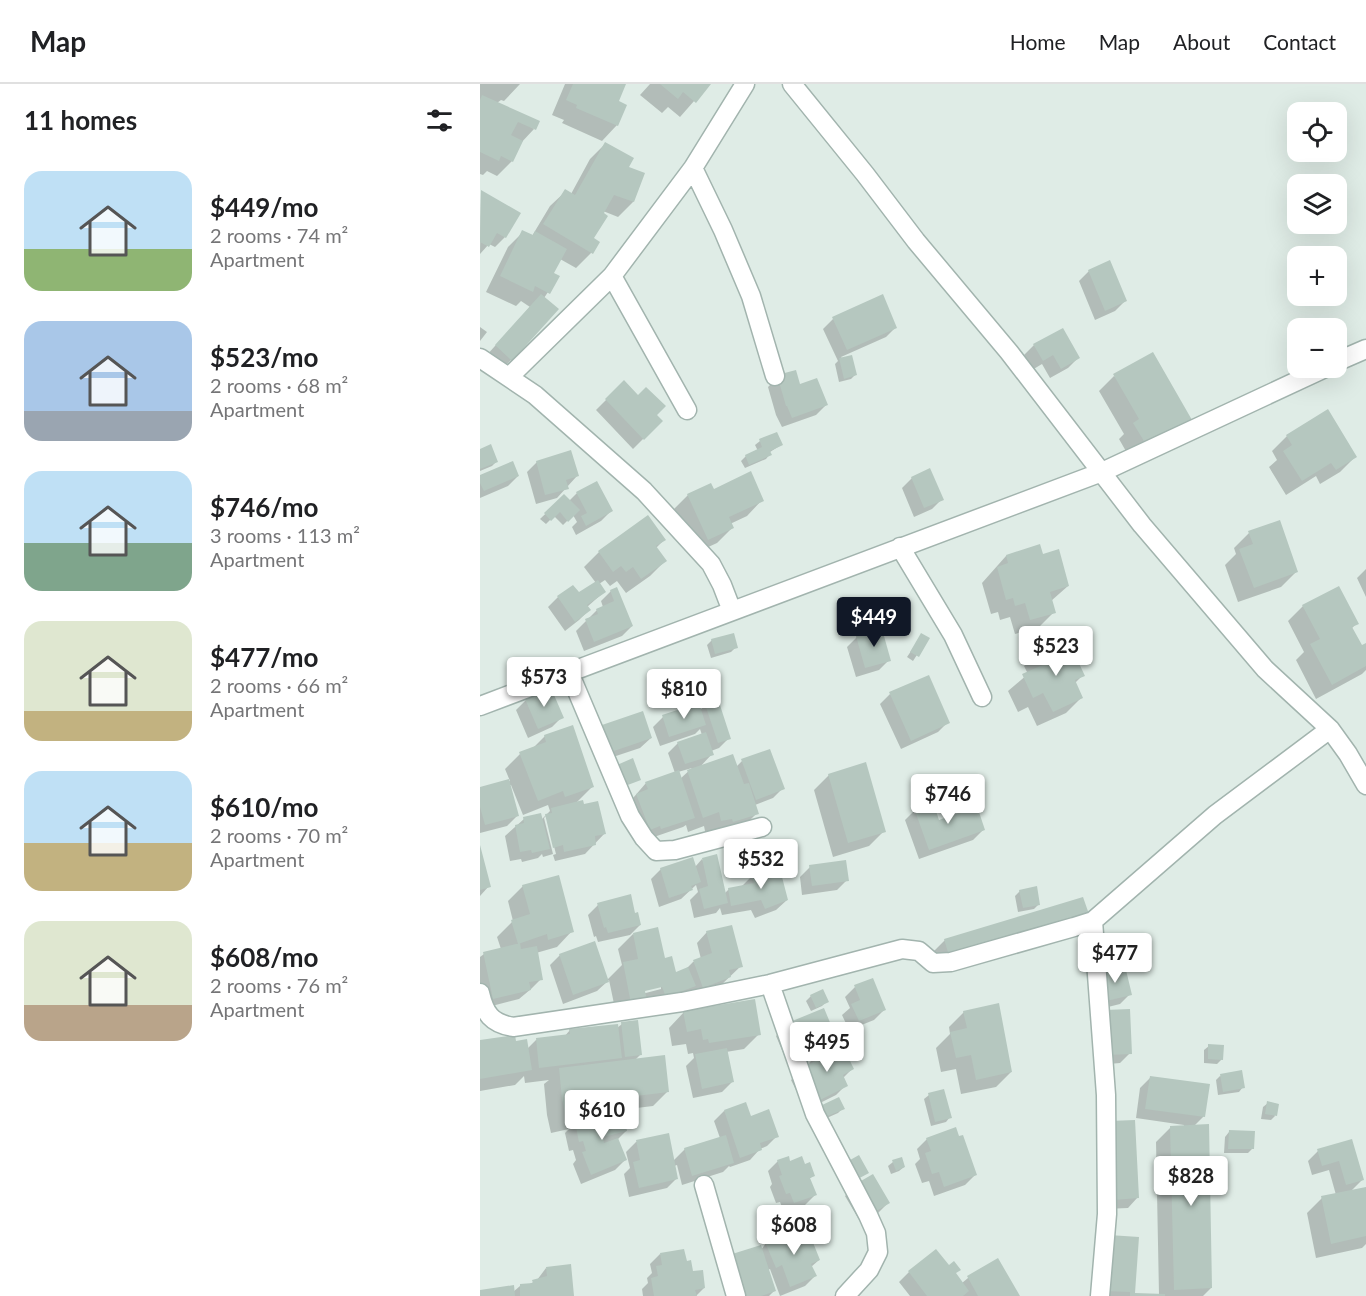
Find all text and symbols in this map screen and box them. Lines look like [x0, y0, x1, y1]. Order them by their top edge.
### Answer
text: Map [30, 24, 86, 58]
text: Home [1010, 29, 1066, 54]
text: Map [1099, 29, 1140, 54]
text: About [1173, 29, 1230, 54]
text: Contact [1263, 29, 1336, 54]
map controls [1287, 102, 1347, 378]
button: locate [1287, 102, 1347, 162]
text: 11 homes [24, 104, 137, 136]
icon: filters [423, 104, 456, 137]
button: layers [1287, 174, 1347, 234]
text: $449/mo [210, 191, 318, 223]
icon: home [72, 195, 144, 267]
text: 2 rooms · 74 m² [210, 223, 348, 247]
button: + [1287, 246, 1347, 306]
text: Apartment [210, 247, 304, 271]
button: − [1287, 318, 1347, 378]
text: $523/mo [210, 341, 318, 373]
icon: home [72, 345, 144, 417]
text: 2 rooms · 68 m² [210, 373, 348, 397]
text: Apartment [210, 397, 304, 421]
text: $746/mo [210, 491, 318, 523]
icon: home [72, 495, 144, 567]
text: 3 rooms · 113 m² [210, 523, 360, 547]
text: Apartment [210, 547, 304, 571]
pin: $449 [838, 597, 910, 648]
text: $449 [851, 604, 897, 628]
pin: $523 [1020, 626, 1092, 677]
text: $523 [1033, 633, 1079, 657]
text: $477/mo [210, 641, 318, 673]
icon: home [72, 645, 144, 717]
pin: $573 [508, 657, 580, 708]
text: $573 [521, 664, 567, 688]
pin: $810 [648, 669, 720, 720]
text: 2 rooms · 66 m² [210, 673, 348, 697]
text: $810 [661, 676, 707, 700]
text: Apartment [210, 697, 304, 721]
pin: $746 [912, 774, 984, 825]
text: $746 [925, 781, 971, 805]
text: $610/mo [210, 791, 318, 823]
icon: home [72, 795, 144, 867]
text: 2 rooms · 70 m² [210, 823, 348, 847]
pin: $532 [725, 839, 797, 890]
text: $532 [738, 846, 784, 870]
text: Apartment [210, 847, 304, 871]
pin: $477 [1079, 933, 1151, 984]
text: $477 [1092, 940, 1138, 964]
text: $608/mo [210, 941, 318, 973]
icon: home [72, 945, 144, 1017]
text: 2 rooms · 76 m² [210, 973, 348, 997]
text: Apartment [210, 997, 304, 1021]
pin: $495 [791, 1022, 863, 1073]
text: $495 [804, 1029, 850, 1053]
pin: $610 [566, 1090, 638, 1141]
text: $610 [579, 1097, 625, 1121]
pin: $828 [1155, 1156, 1227, 1207]
text: $828 [1168, 1163, 1214, 1187]
pin: $608 [758, 1205, 830, 1256]
text: $608 [771, 1212, 817, 1236]

